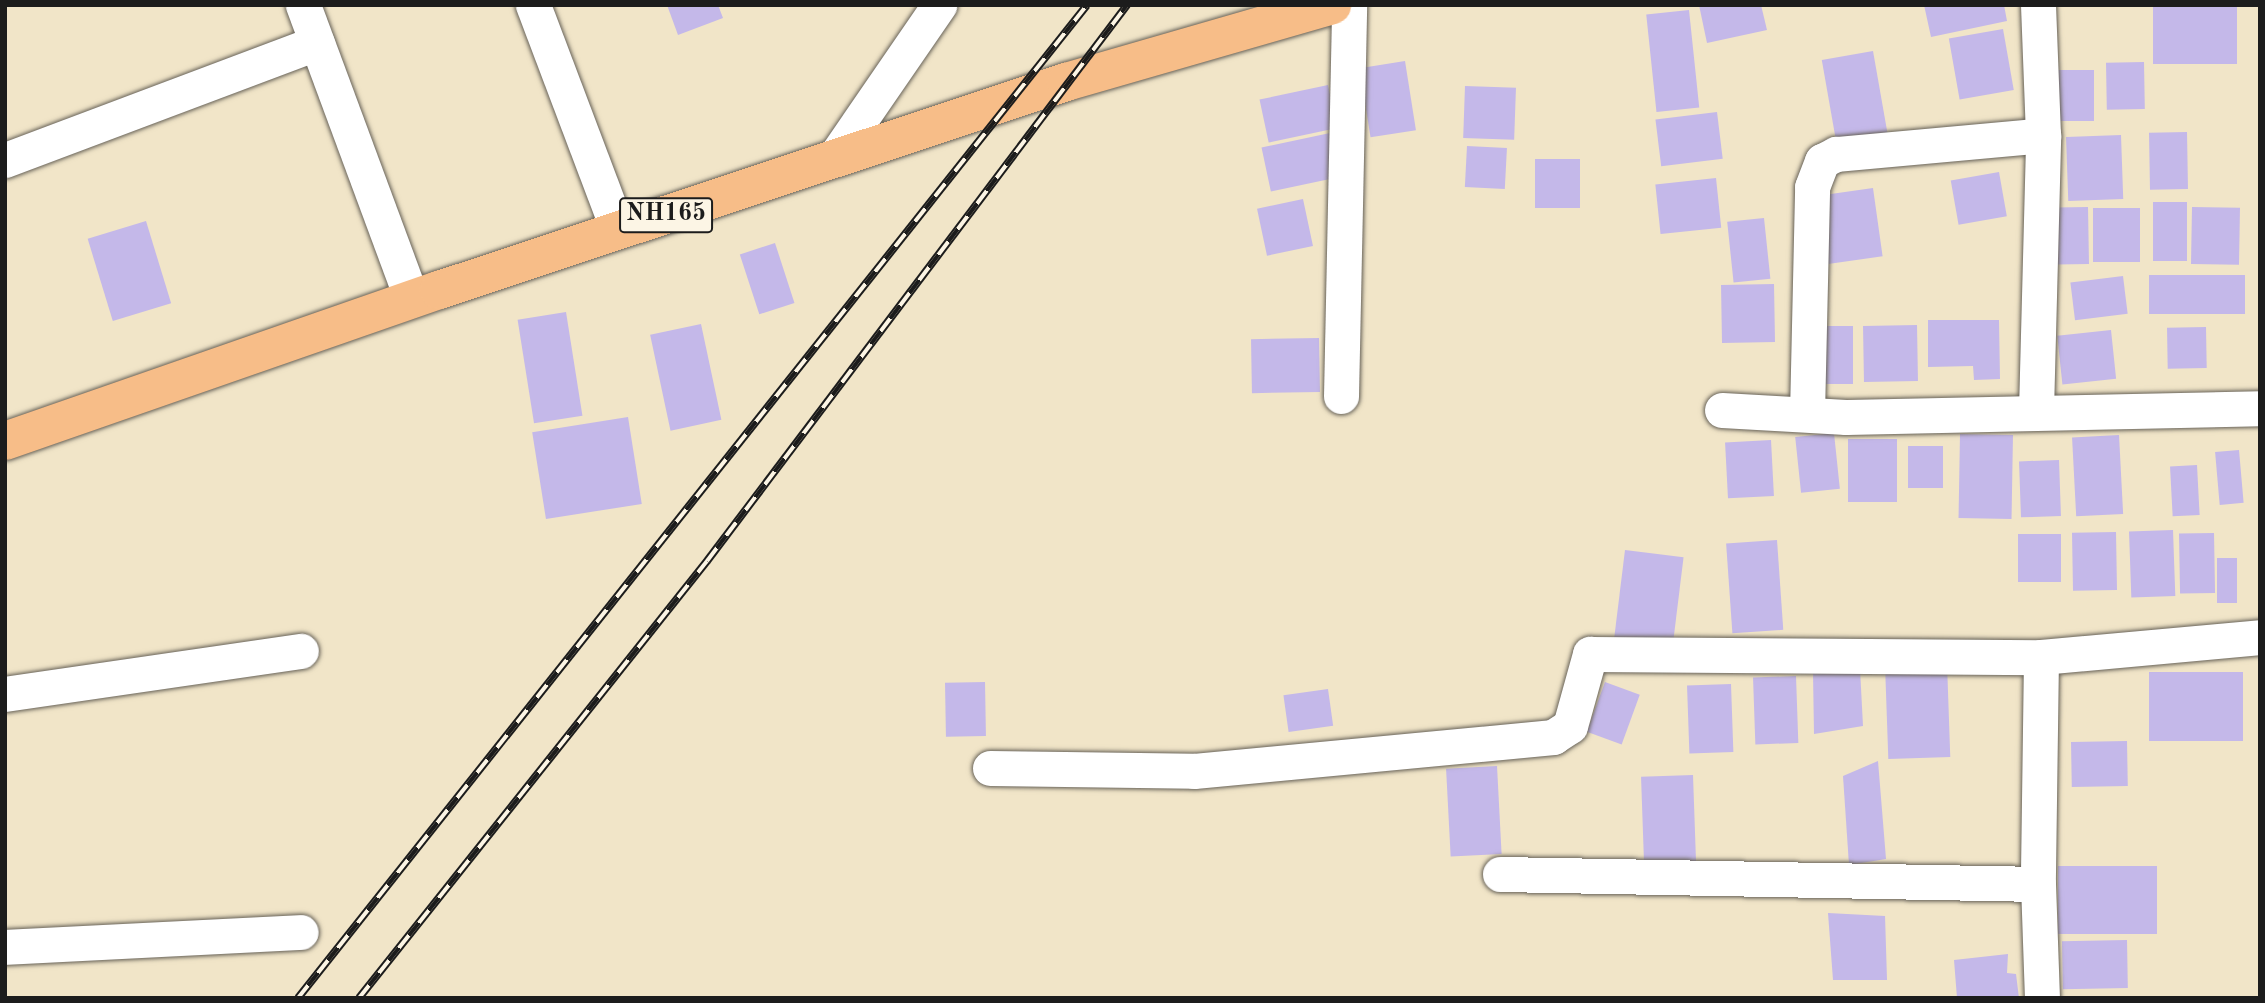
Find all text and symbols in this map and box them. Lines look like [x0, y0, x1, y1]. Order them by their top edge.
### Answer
road number: NH165 [619, 195, 713, 236]

